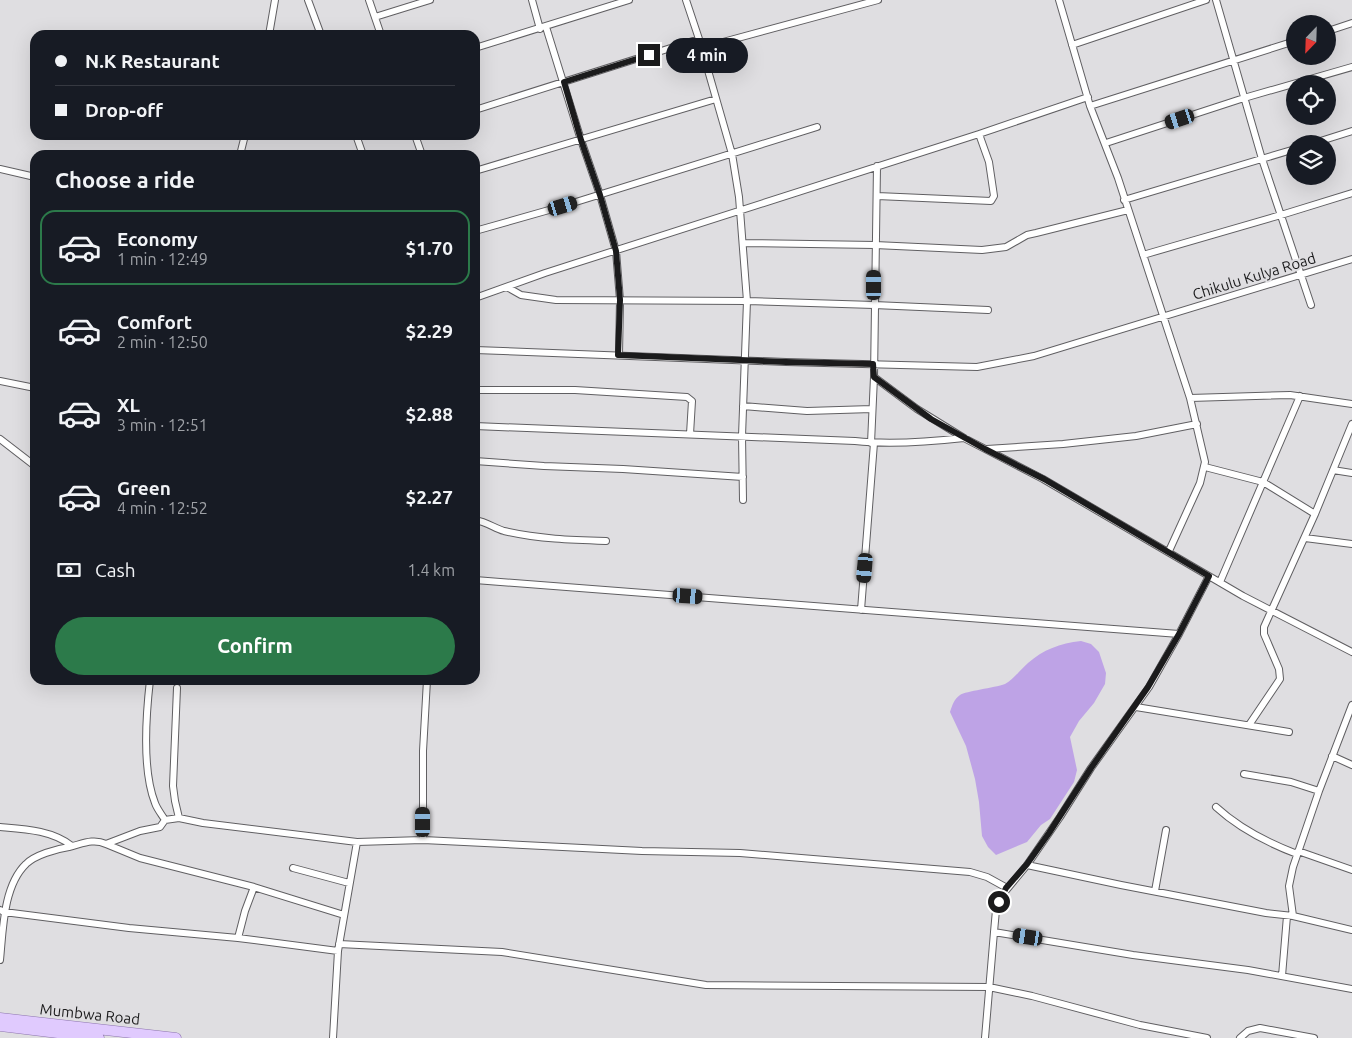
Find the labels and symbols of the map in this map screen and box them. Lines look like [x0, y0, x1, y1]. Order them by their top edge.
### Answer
north arrow [1286, 15, 1336, 65]
callout: 4 min [666, 38, 749, 72]
route end [638, 44, 660, 66]
car [1163, 107, 1196, 131]
car [546, 194, 579, 218]
street label: Chikulu Kulya Road [1190, 249, 1318, 303]
car [866, 270, 881, 300]
car [856, 552, 873, 584]
car [672, 587, 703, 605]
car [415, 807, 430, 837]
route start [988, 891, 1010, 913]
car [1012, 927, 1043, 947]
street label: Mumbwa Road [39, 1000, 141, 1028]

